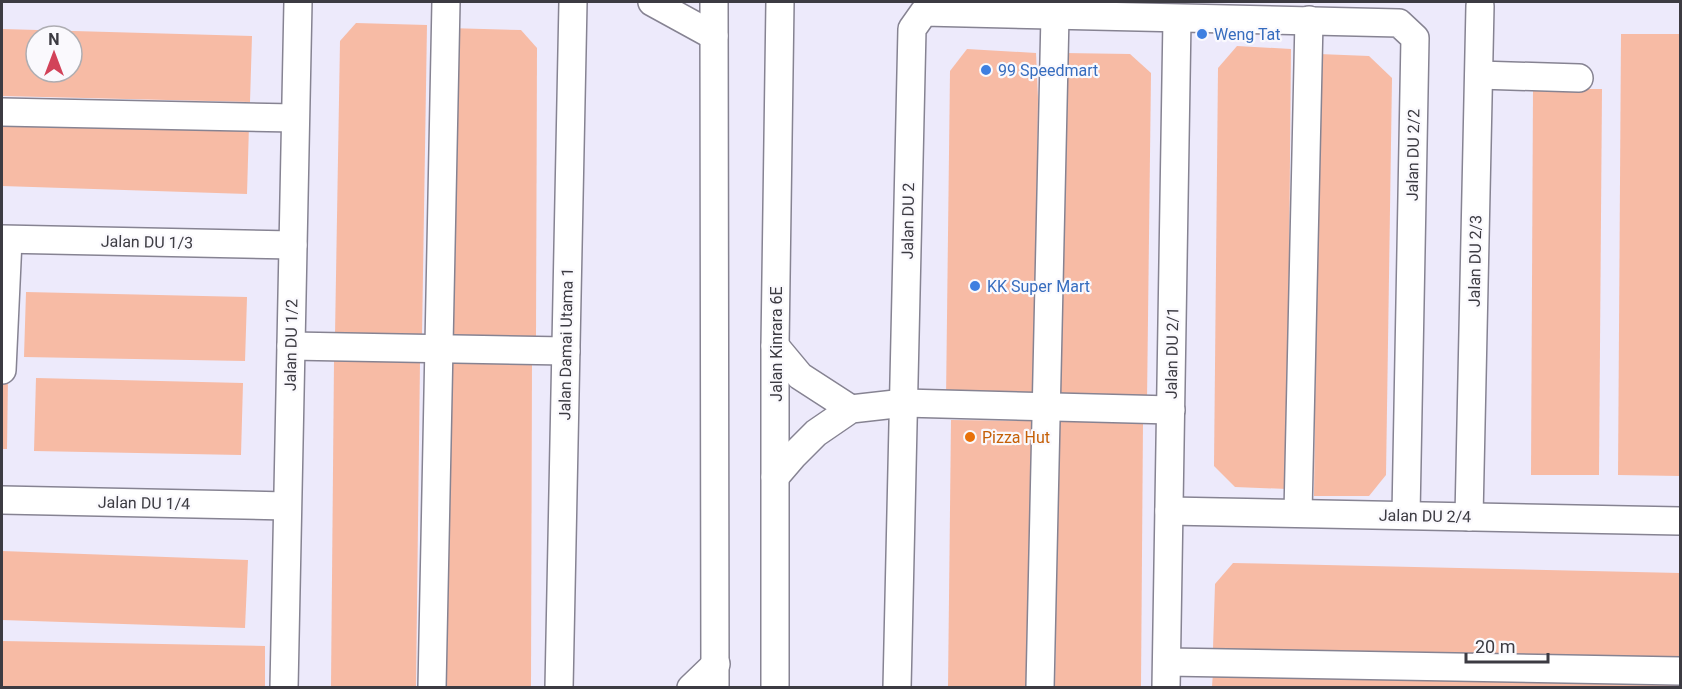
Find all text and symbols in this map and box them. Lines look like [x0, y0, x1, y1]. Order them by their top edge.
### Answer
north arrow [24, 24, 84, 84]
place label: Weng Tat [1214, 25, 1281, 44]
marker: Weng Tat [1195, 27, 1209, 41]
text: N [48, 30, 60, 49]
place label: 99 Speedmart [998, 61, 1098, 80]
marker: 99 Speedmart [979, 63, 993, 77]
street label: Jalan DU 2/2 [1403, 109, 1423, 201]
street label: Jalan DU 2 [898, 182, 918, 260]
street label: Jalan DU 2/3 [1465, 215, 1485, 307]
street label: Jalan DU 1/3 [101, 232, 193, 252]
street label: Jalan Damai Utama 1 [555, 267, 577, 421]
place label: KK Super Mart [987, 277, 1090, 296]
marker: KK Super Mart [968, 279, 982, 293]
street label: Jalan Kinrara 6E [767, 286, 786, 402]
street label: Jalan DU 1/2 [281, 299, 301, 391]
street label: Jalan DU 2/1 [1162, 307, 1182, 399]
place label: Pizza Hut [982, 428, 1050, 447]
marker: Pizza Hut [963, 430, 977, 444]
street label: Jalan DU 1/4 [98, 493, 190, 513]
street label: Jalan DU 2/4 [1379, 506, 1471, 526]
scale bar [1466, 626, 1548, 664]
text: 20 m [1475, 636, 1515, 657]

